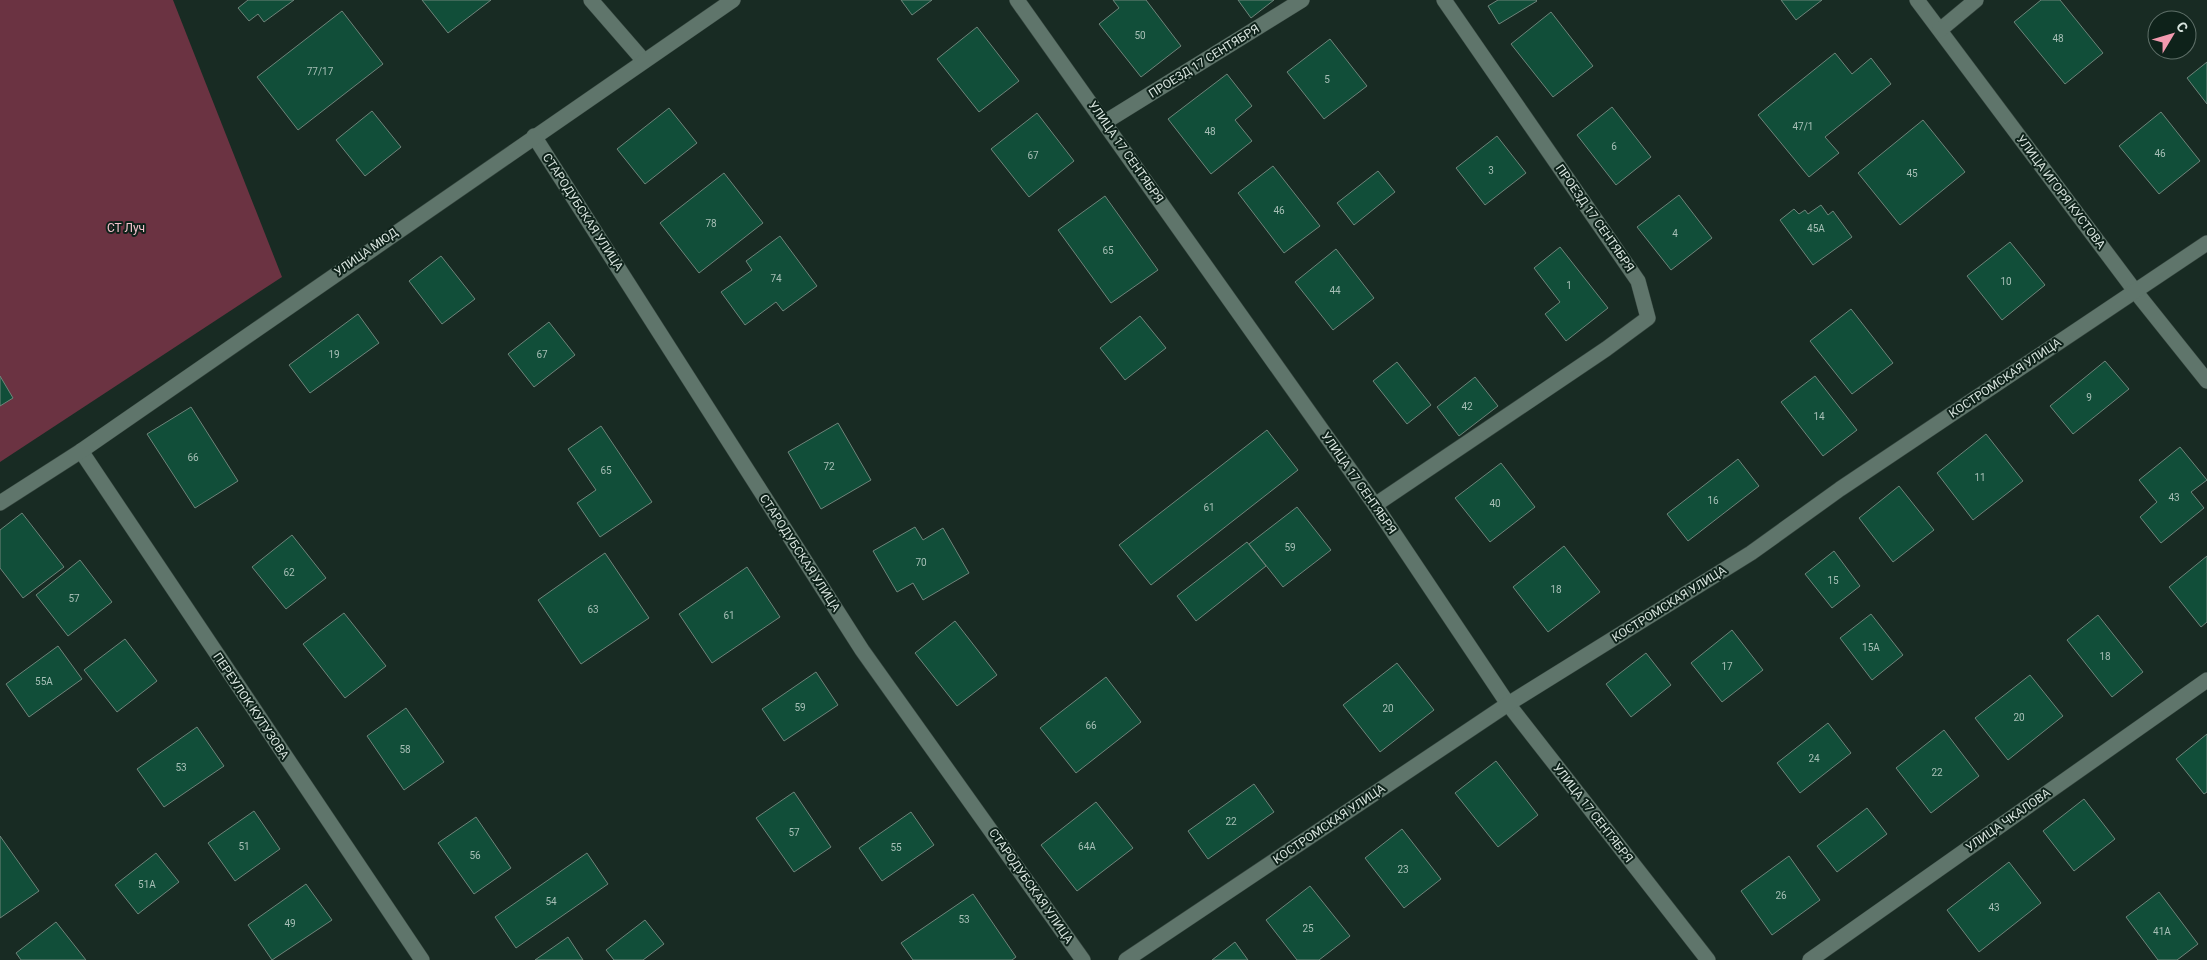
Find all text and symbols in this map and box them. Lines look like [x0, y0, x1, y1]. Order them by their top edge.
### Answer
north arrow [2147, 10, 2197, 60]
text: С [2173, 18, 2191, 36]
street label: ПРОЕЗД 17 СЕНТЯБРЯ [1146, 21, 1262, 101]
house number: 50 [1134, 30, 1146, 41]
house number: 48 [2052, 33, 2064, 44]
house number: 77/17 [307, 66, 334, 77]
house number: 5 [1324, 74, 1330, 85]
street label: УЛИЦА 17 СЕНТЯБРЯ [1086, 98, 1166, 206]
house number: 47/1 [1793, 121, 1814, 132]
house number: 48 [1204, 126, 1216, 137]
street label: УЛИЦА ИГОРЯ КУСТОВА [2014, 132, 2108, 252]
house number: 6 [1611, 141, 1617, 152]
house number: 46 [2154, 148, 2166, 159]
house number: 67 [1027, 150, 1039, 161]
street label: СТАРОДУБСКАЯ УЛИЦА [540, 151, 626, 273]
street label: ПРОЕЗД 17 СЕНТЯБРЯ [1553, 162, 1637, 274]
house number: 3 [1488, 165, 1494, 176]
house number: 45 [1906, 168, 1918, 179]
house number: 46 [1273, 205, 1285, 216]
house number: 78 [705, 218, 717, 229]
park label: СТ Луч [107, 221, 145, 235]
house number: 45А [1807, 223, 1825, 234]
street label: УЛИЦА МЮД [332, 225, 400, 279]
house number: 4 [1672, 228, 1678, 239]
house number: 65 [1102, 245, 1114, 256]
house number: 74 [770, 273, 782, 284]
house number: 10 [2000, 276, 2012, 287]
house number: 1 [1566, 280, 1572, 291]
house number: 44 [1329, 285, 1341, 296]
street label: КОСТРОМСКАЯ УЛИЦА [1946, 335, 2064, 421]
house number: 19 [328, 349, 340, 360]
house number: 67 [536, 349, 548, 360]
house number: 9 [2086, 392, 2092, 403]
house number: 42 [1461, 401, 1473, 412]
house number: 14 [1813, 411, 1825, 422]
street label: УЛИЦА 17 СЕНТЯБРЯ [1319, 429, 1399, 537]
house number: 66 [187, 452, 199, 463]
house number: 72 [823, 461, 835, 472]
house number: 65 [600, 465, 612, 476]
house number: 11 [1974, 472, 1986, 483]
street label: СТАРОДУБСКАЯ УЛИЦА [757, 492, 843, 614]
house number: 43 [2168, 492, 2180, 503]
house number: 16 [1707, 495, 1719, 506]
house number: 40 [1489, 498, 1501, 509]
house number: 61 [1203, 502, 1215, 513]
house number: 59 [1284, 542, 1296, 553]
house number: 70 [915, 557, 927, 568]
street label: КОСТРОМСКАЯ УЛИЦА [1609, 563, 1729, 645]
house number: 62 [283, 567, 295, 578]
house number: 15 [1827, 575, 1839, 586]
house number: 18 [1550, 584, 1562, 595]
house number: 57 [68, 593, 80, 604]
house number: 63 [587, 604, 599, 615]
house number: 61 [723, 610, 735, 621]
house number: 15А [1862, 642, 1880, 653]
street label: ПЕРЕУЛОК КУТУЗОВА [210, 650, 292, 762]
house number: 18 [2099, 651, 2111, 662]
house number: 17 [1721, 661, 1733, 672]
house number: 55А [35, 676, 53, 687]
house number: 59 [794, 702, 806, 713]
house number: 20 [1382, 703, 1394, 714]
house number: 20 [2013, 712, 2025, 723]
house number: 66 [1085, 720, 1097, 731]
house number: 58 [399, 744, 411, 755]
house number: 24 [1808, 753, 1820, 764]
street label: УЛИЦА 17 СЕНТЯБРЯ [1550, 761, 1636, 865]
house number: 53 [175, 762, 187, 773]
house number: 22 [1931, 767, 1943, 778]
street label: КОСТРОМСКАЯ УЛИЦА [1270, 781, 1388, 867]
street label: УЛИЦА ЧКАЛОВА [1963, 786, 2053, 854]
house number: 22 [1225, 816, 1237, 827]
street label: СТАРОДУБСКАЯ УЛИЦА [986, 826, 1076, 946]
house number: 57 [788, 827, 800, 838]
house number: 51 [238, 841, 250, 852]
house number: 64А [1078, 841, 1096, 852]
house number: 55 [890, 842, 902, 853]
house number: 56 [469, 850, 481, 861]
house number: 23 [1397, 864, 1409, 875]
house number: 51А [138, 879, 156, 890]
house number: 26 [1775, 890, 1787, 901]
house number: 54 [545, 896, 557, 907]
house number: 43 [1988, 902, 2000, 913]
house number: 53 [958, 914, 970, 925]
house number: 49 [284, 918, 296, 929]
house number: 25 [1302, 923, 1314, 934]
house number: 41А [2153, 926, 2171, 937]

